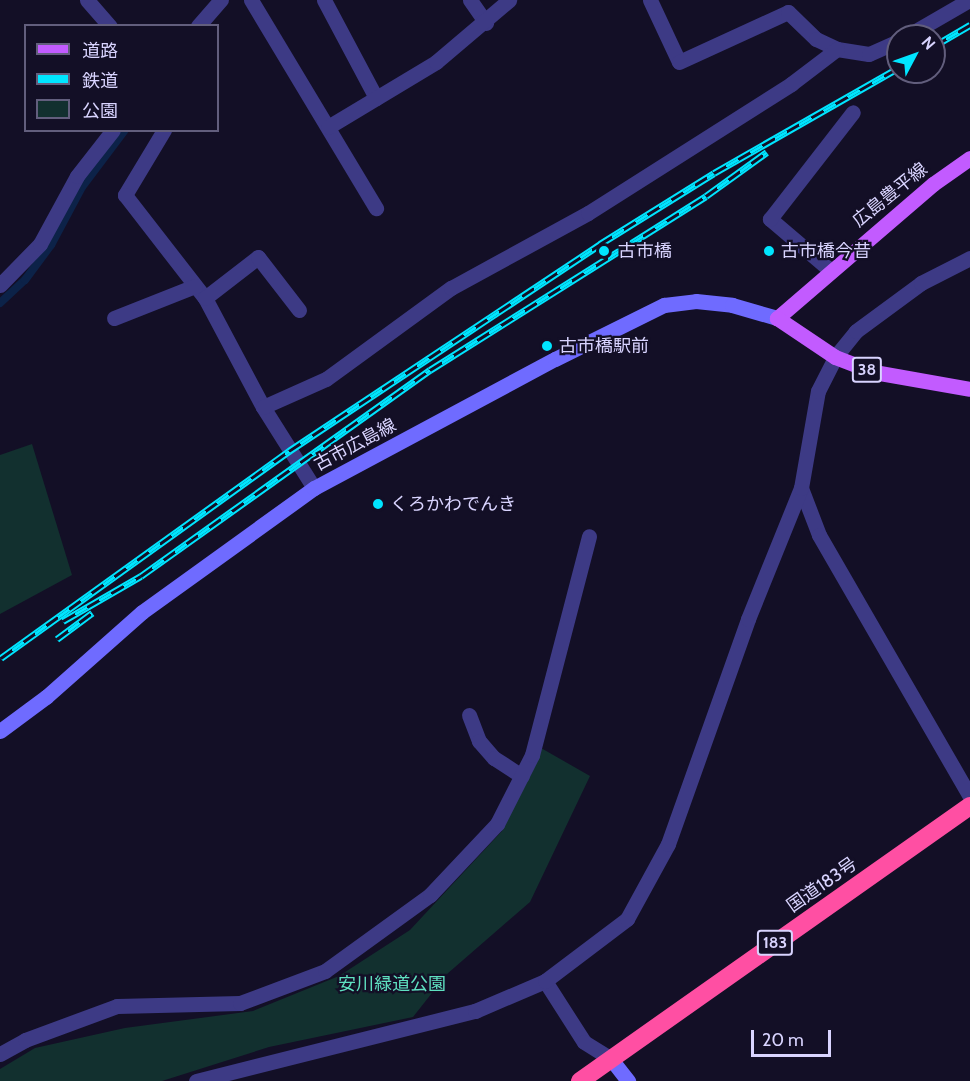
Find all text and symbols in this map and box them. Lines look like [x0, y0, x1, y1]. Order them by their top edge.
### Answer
legend [24, 24, 219, 132]
north arrow [886, 24, 946, 84]
text: N [918, 33, 939, 54]
text: 道路 [82, 40, 118, 62]
text: 鉄道 [82, 70, 118, 92]
text: 公園 [82, 100, 118, 122]
street label: 広島豊平線 [848, 158, 932, 232]
place label: 古市橋 [618, 240, 672, 262]
place label: 古市橋今昔 [781, 240, 871, 262]
marker: 古市橋 [595, 242, 613, 260]
marker: 古市橋今昔 [762, 244, 776, 258]
place label: 古市橋駅前 [559, 335, 649, 357]
marker: 古市橋駅前 [540, 339, 554, 353]
road number: 38 [850, 357, 884, 383]
street label: 古市広島線 [310, 414, 400, 476]
place label: くろかわでんき [390, 493, 516, 515]
marker: くろかわでんき [371, 497, 385, 511]
street label: 国道183号 [783, 853, 861, 917]
road number: 183 [756, 930, 794, 956]
park label: 安川緑道公園 [338, 973, 446, 995]
scale bar [754, 1018, 834, 1056]
text: 20 m [762, 1029, 804, 1051]

